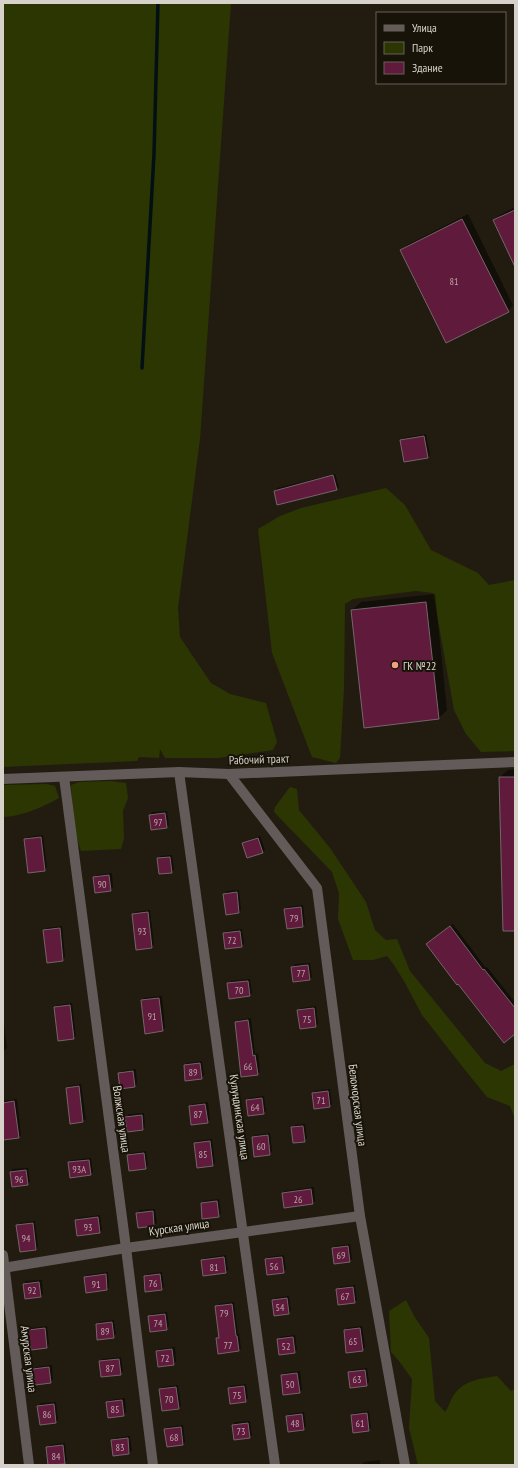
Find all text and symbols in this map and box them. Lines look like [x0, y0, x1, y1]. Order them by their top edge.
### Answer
legend [376, 12, 506, 84]
text: Улица [412, 20, 437, 35]
text: Парк [412, 40, 433, 55]
text: Здание [412, 60, 443, 75]
house number: 81 [450, 275, 459, 288]
place label: ГК №22 [403, 658, 436, 673]
marker: ГК №22 [390, 660, 400, 670]
street label: Рабочий тракт [229, 750, 290, 768]
house number: 97 [154, 816, 163, 829]
house number: 90 [98, 878, 107, 891]
house number: 79 [290, 912, 299, 925]
house number: 93 [138, 925, 147, 938]
house number: 72 [228, 934, 237, 947]
house number: 77 [297, 967, 306, 980]
house number: 70 [235, 984, 244, 997]
house number: 91 [148, 1010, 157, 1023]
house number: 75 [303, 1013, 312, 1026]
house number: 66 [244, 1060, 253, 1073]
street label: Беломорская улица [346, 1063, 370, 1147]
house number: 89 [189, 1066, 198, 1079]
street label: Кулундинская улица [227, 1073, 253, 1161]
street label: Волжская улица [110, 1085, 134, 1154]
house number: 71 [317, 1094, 326, 1107]
house number: 64 [251, 1101, 260, 1114]
house number: 87 [194, 1108, 203, 1121]
house number: 60 [257, 1140, 266, 1153]
house number: 85 [199, 1148, 208, 1161]
house number: 93А [72, 1163, 86, 1176]
house number: 96 [15, 1173, 24, 1186]
house number: 26 [294, 1193, 303, 1206]
street label: Курская улица [148, 1215, 210, 1239]
house number: 93 [84, 1221, 93, 1234]
house number: 94 [22, 1232, 31, 1245]
house number: 69 [337, 1249, 346, 1262]
house number: 56 [270, 1260, 279, 1273]
house number: 81 [210, 1261, 219, 1274]
house number: 76 [149, 1277, 158, 1290]
house number: 91 [92, 1278, 101, 1291]
house number: 92 [28, 1284, 37, 1297]
house number: 67 [341, 1290, 350, 1303]
house number: 54 [276, 1301, 285, 1314]
house number: 79 [220, 1307, 229, 1320]
house number: 74 [154, 1317, 163, 1330]
street label: Амурская улица [17, 1325, 41, 1393]
house number: 89 [101, 1325, 110, 1338]
house number: 65 [349, 1335, 358, 1348]
house number: 77 [224, 1339, 233, 1352]
house number: 52 [282, 1340, 291, 1353]
house number: 72 [161, 1352, 170, 1365]
house number: 87 [106, 1362, 115, 1375]
house number: 63 [353, 1373, 362, 1386]
house number: 50 [286, 1378, 295, 1391]
house number: 75 [233, 1389, 242, 1402]
house number: 70 [165, 1393, 174, 1406]
house number: 85 [111, 1403, 120, 1416]
house number: 86 [43, 1408, 52, 1421]
house number: 48 [291, 1417, 300, 1430]
house number: 61 [356, 1417, 365, 1430]
house number: 73 [237, 1425, 246, 1438]
house number: 68 [170, 1431, 179, 1444]
house number: 83 [116, 1441, 125, 1454]
house number: 84 [52, 1450, 61, 1463]

